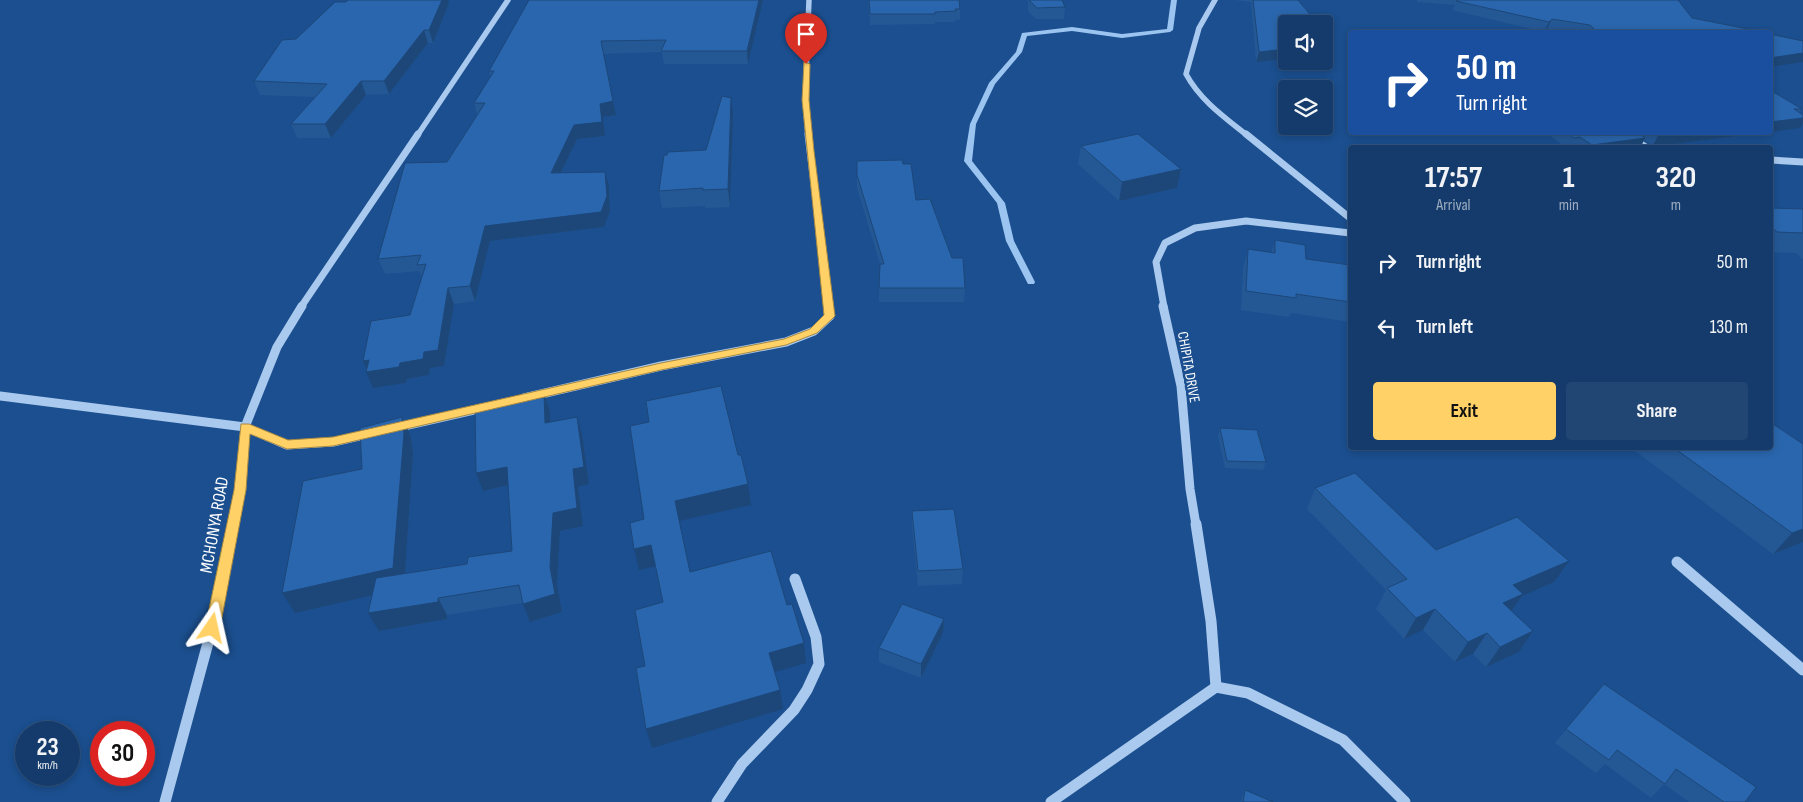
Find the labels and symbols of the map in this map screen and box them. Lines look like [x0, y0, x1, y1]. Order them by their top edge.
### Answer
pin [785, 13, 827, 64]
street label: CHIPITA DRIVE [1173, 330, 1204, 404]
street label: MCHONYA ROAD [196, 475, 233, 575]
position arrow [185, 601, 237, 653]
speed limit sign: 30 [90, 721, 155, 786]

